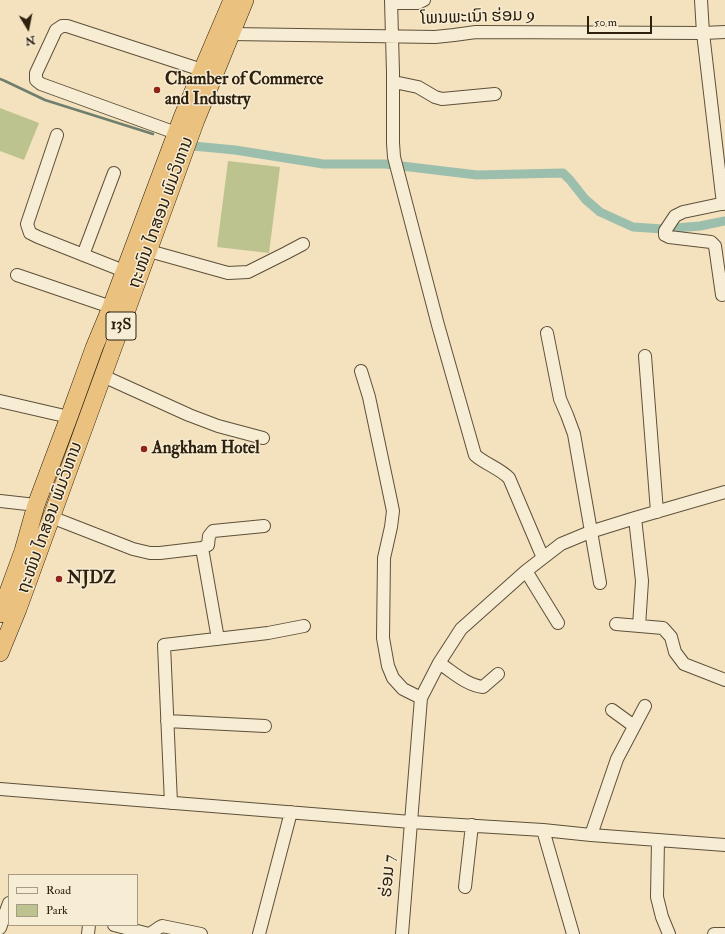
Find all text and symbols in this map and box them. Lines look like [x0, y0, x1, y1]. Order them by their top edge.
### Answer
street label: ໂພນພະເນົາ ຮ່ອມ 9 [420, 6, 536, 30]
north arrow [8, 8, 48, 48]
scale bar [589, 8, 654, 34]
text: 50 m [594, 15, 617, 30]
text: N [24, 33, 36, 48]
place label: Chamber of Commerce and Industry [165, 70, 323, 110]
marker: Chamber of Commerce and Industry [152, 85, 162, 95]
street label: ຖະໜົນ ໄກສອນ ພົມວິຫານ [125, 134, 199, 292]
road number: 13S [106, 312, 136, 340]
street label: ຖະໜົນ ໄກສອນ ພົມວິຫານ [14, 439, 88, 597]
place label: Angkham Hotel [152, 439, 260, 459]
marker: Angkham Hotel [139, 444, 149, 454]
place label: NJDZ [67, 569, 116, 589]
marker: NJDZ [54, 574, 64, 584]
street label: ຮ່ອມ 7 [377, 854, 401, 898]
legend [8, 874, 138, 926]
text: Road [46, 883, 71, 898]
text: Park [46, 903, 68, 918]

